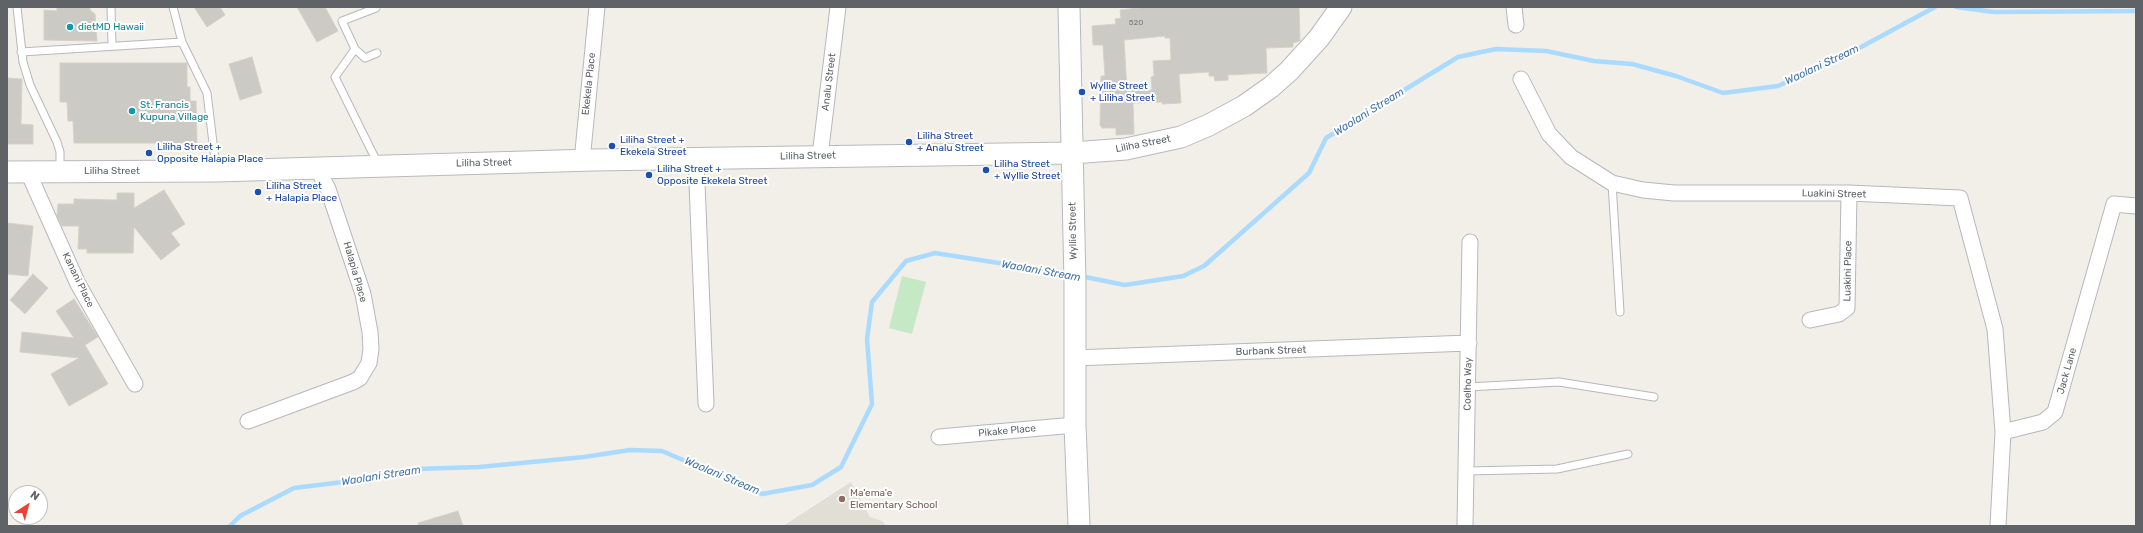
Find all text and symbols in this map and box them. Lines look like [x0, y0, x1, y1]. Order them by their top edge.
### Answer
house number: 520 [1129, 18, 1143, 28]
place label: dietMD Hawaii [78, 21, 144, 33]
marker: dietMD Hawaii [65, 22, 75, 32]
water label: Waolani Stream [1783, 42, 1861, 88]
street label: Ekekela Place [580, 52, 598, 116]
street label: Analu Street [820, 52, 838, 112]
place label: Wyllie Street + Liliha Street [1090, 80, 1155, 104]
water label: Waolani Stream [1331, 85, 1407, 139]
marker: Wyllie Street + Liliha Street [1077, 87, 1087, 97]
place label: St. Francis Kupuna Village [140, 99, 209, 122]
marker: St. Francis Kupuna Village [127, 106, 137, 116]
place label: Liliha Street + Analu Street [917, 130, 984, 154]
street label: Liliha Street [1114, 133, 1172, 155]
place label: Liliha Street + Ekekela Street [620, 134, 686, 158]
marker: Liliha Street + Analu Street [904, 137, 914, 147]
place label: Liliha Street + Opposite Halapia Place [157, 141, 263, 164]
marker: Liliha Street + Ekekela Street [607, 141, 617, 151]
marker: Liliha Street + Opposite Halapia Place [144, 148, 154, 158]
street label: Liliha Street [780, 150, 836, 162]
street label: Liliha Street [456, 157, 512, 169]
place label: Liliha Street + Wyllie Street [994, 158, 1060, 182]
place label: Liliha Street + Opposite Ekekela Street [657, 163, 767, 186]
street label: Liliha Street [84, 165, 140, 177]
marker: Liliha Street + Wyllie Street [981, 165, 991, 175]
marker: Liliha Street + Opposite Ekekela Street [644, 170, 654, 180]
place label: Liliha Street + Halapia Place [266, 180, 337, 204]
marker: Liliha Street + Halapia Place [253, 187, 263, 197]
street label: Luakini Street [1802, 187, 1866, 201]
street label: Wyllie Street [1066, 202, 1080, 260]
street label: Halapia Place [341, 240, 369, 304]
street label: Luakini Place [1841, 240, 1855, 302]
street label: Kanani Place [60, 251, 96, 309]
water label: Waolani Stream [1000, 258, 1082, 284]
street label: Burbank Street [1236, 344, 1306, 358]
street label: Jack Lane [2055, 346, 2079, 396]
street label: Coelho Way [1462, 357, 1474, 411]
street label: Pikake Place [978, 423, 1036, 439]
water label: Waolani Stream [683, 454, 761, 498]
water label: Waolani Stream [340, 463, 422, 489]
north arrow [8, 485, 48, 525]
place label: Ma'ema'e Elementary School [850, 487, 938, 510]
text: N [28, 488, 42, 503]
marker: Ma'ema'e Elementary School [837, 494, 847, 504]

